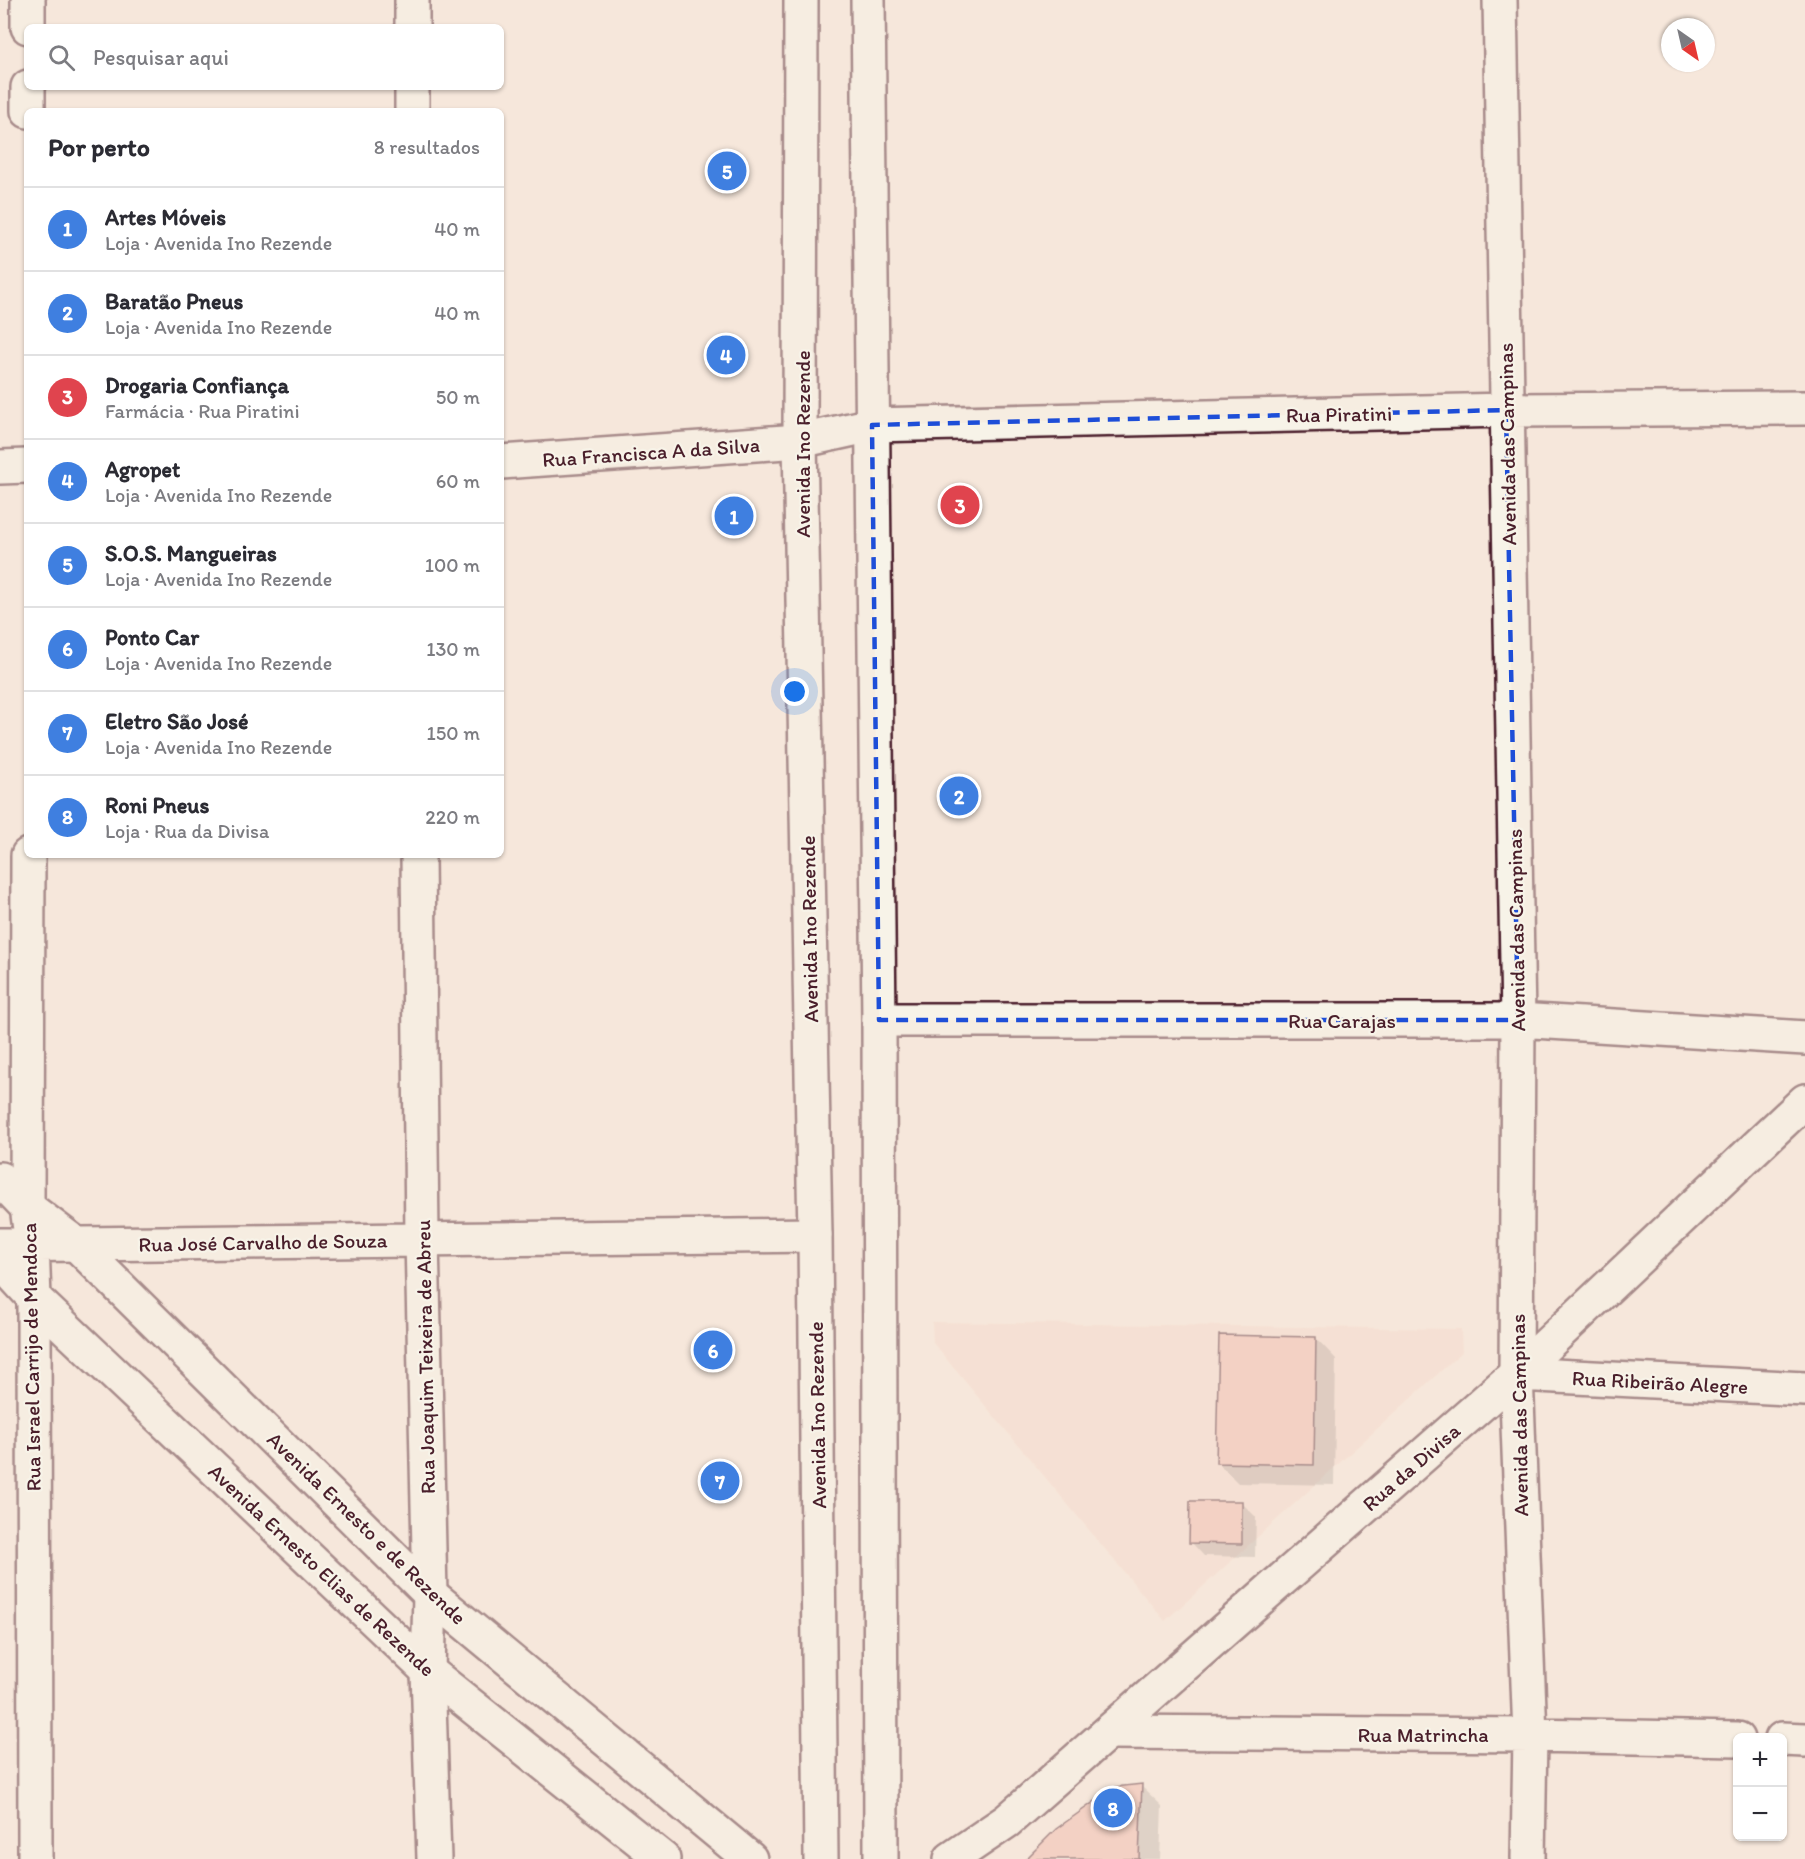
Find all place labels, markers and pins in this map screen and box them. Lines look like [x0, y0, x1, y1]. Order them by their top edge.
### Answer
pin: 5 [708, 148, 746, 194]
pin: 4 [706, 332, 746, 378]
pin: 3 [940, 482, 980, 528]
pin: 1 [714, 494, 754, 538]
pin: 2 [940, 774, 978, 818]
pin: 6 [694, 1328, 732, 1372]
pin: 7 [700, 1458, 740, 1504]
pin: 8 [1094, 1786, 1132, 1830]

